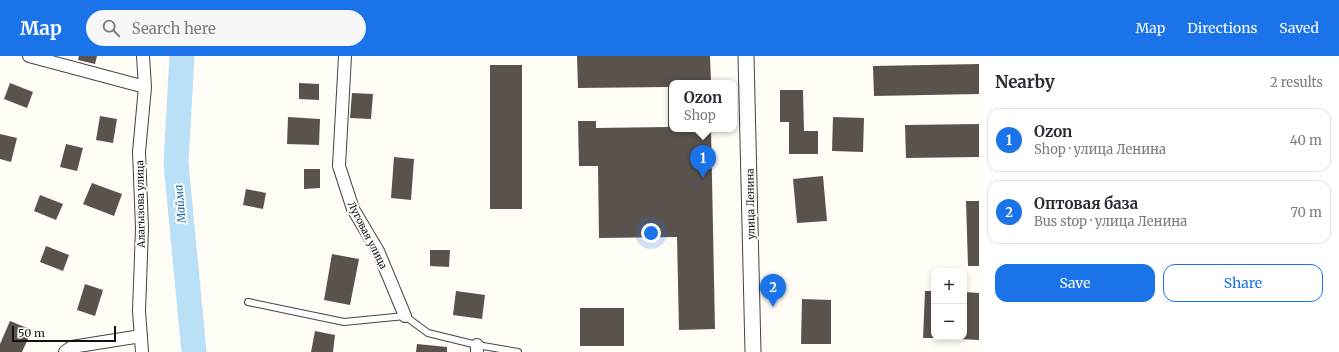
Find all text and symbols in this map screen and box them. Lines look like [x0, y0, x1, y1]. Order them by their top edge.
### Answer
search box [86, 10, 366, 46]
text: Map [20, 16, 62, 40]
icon: search [100, 17, 122, 39]
text: Search here [132, 19, 216, 38]
text: Map [1135, 19, 1165, 37]
text: Directions [1187, 19, 1257, 37]
text: Saved [1279, 19, 1319, 37]
text: Nearby [995, 71, 1055, 93]
text: 2 results [1270, 74, 1323, 91]
popup [669, 80, 737, 132]
text: Ozon [684, 88, 722, 107]
text: Shop [684, 107, 716, 124]
text: Ozon [1034, 122, 1072, 141]
text: 1 [1006, 132, 1012, 149]
text: 40 m [1290, 132, 1322, 149]
text: Shop · улица Ленина [1034, 141, 1166, 158]
pin: 1 [690, 145, 716, 178]
street label: Алагызова улица [133, 159, 148, 249]
street label: улица Ленина [743, 168, 758, 240]
water label: Майма [171, 184, 189, 225]
text: Оптовая база [1034, 194, 1138, 213]
street label: Луговая улица [345, 199, 390, 272]
text: 2 [1005, 204, 1013, 221]
text: 70 m [1291, 204, 1322, 221]
text: Bus stop · улица Ленина [1034, 213, 1187, 230]
your location [641, 223, 661, 243]
button: Save [995, 264, 1155, 302]
button: Share [1163, 264, 1323, 302]
map controls [931, 268, 967, 340]
button: + [931, 268, 967, 304]
pin: 2 [760, 274, 786, 307]
button: − [931, 304, 967, 340]
scale bar [12, 324, 116, 343]
text: 50 m [18, 326, 45, 340]

